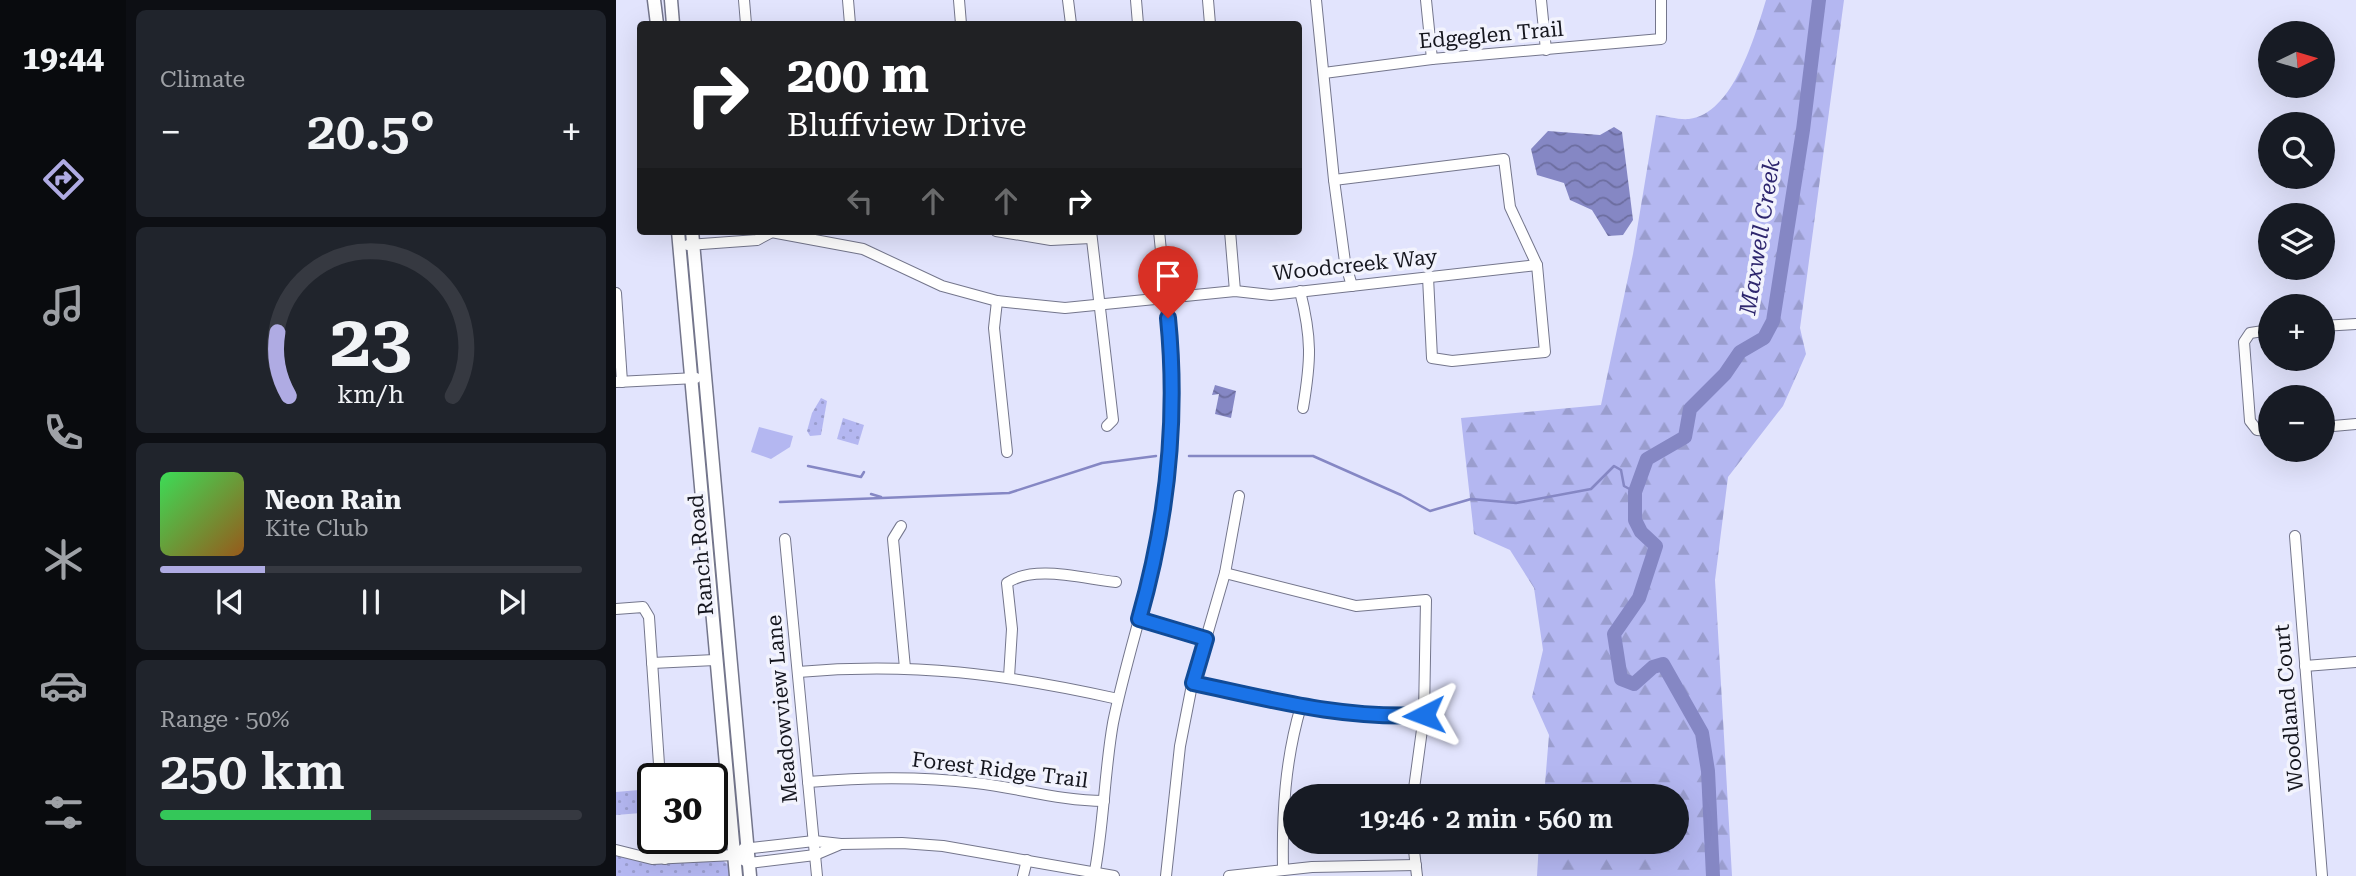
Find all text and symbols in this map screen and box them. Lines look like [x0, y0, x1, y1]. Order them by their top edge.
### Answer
street label: Edgeglen Trail [1417, 17, 1565, 53]
north arrow [2258, 21, 2334, 98]
map controls [2258, 21, 2335, 462]
text: 19:44 [22, 39, 104, 77]
text: 200 m [787, 47, 929, 104]
icon: right [672, 49, 763, 140]
text: Climate [160, 66, 245, 93]
text: 20.5° [307, 101, 435, 162]
text: Bluffview Drive [787, 106, 1026, 144]
text: − [160, 110, 181, 154]
text: + [561, 110, 582, 154]
button: search [2258, 112, 2335, 189]
icon: directions [39, 155, 88, 204]
water label: Maxwell Creek [1734, 157, 1786, 318]
icon: left [841, 182, 879, 220]
icon: ahead [914, 182, 952, 220]
icon: ahead [987, 182, 1025, 220]
icon: right [1060, 182, 1098, 220]
button: layers [2258, 203, 2335, 280]
street label: Woodcreek Way [1272, 244, 1439, 286]
pin [1138, 246, 1198, 318]
icon: arrive [1149, 257, 1187, 295]
icon: music [39, 281, 88, 330]
button: + [2258, 294, 2335, 371]
text: 23 [330, 299, 412, 384]
text: km/h [338, 380, 404, 409]
button: − [2258, 385, 2335, 462]
icon: phone [39, 408, 88, 457]
text: Neon Rain [265, 485, 401, 515]
street label: Ranch Road [684, 493, 718, 617]
text: Kite Club [265, 515, 369, 542]
icon: climate [39, 535, 88, 584]
icon: previous [211, 583, 249, 621]
icon: pause [352, 583, 390, 621]
icon: next [493, 583, 531, 621]
street label: Meadowview Lane [762, 614, 802, 804]
street label: Woodland Court [2270, 623, 2308, 793]
icon: car [39, 661, 88, 710]
position arrow [1387, 678, 1461, 752]
text: Range · 50% [160, 706, 289, 733]
text: 250 km [160, 741, 345, 802]
street label: Forest Ridge Trail [910, 747, 1090, 793]
speed limit sign: 30 [637, 763, 728, 854]
icon: filters [39, 788, 88, 837]
text: 19:46 · 2 min · 560 m [1359, 804, 1613, 834]

